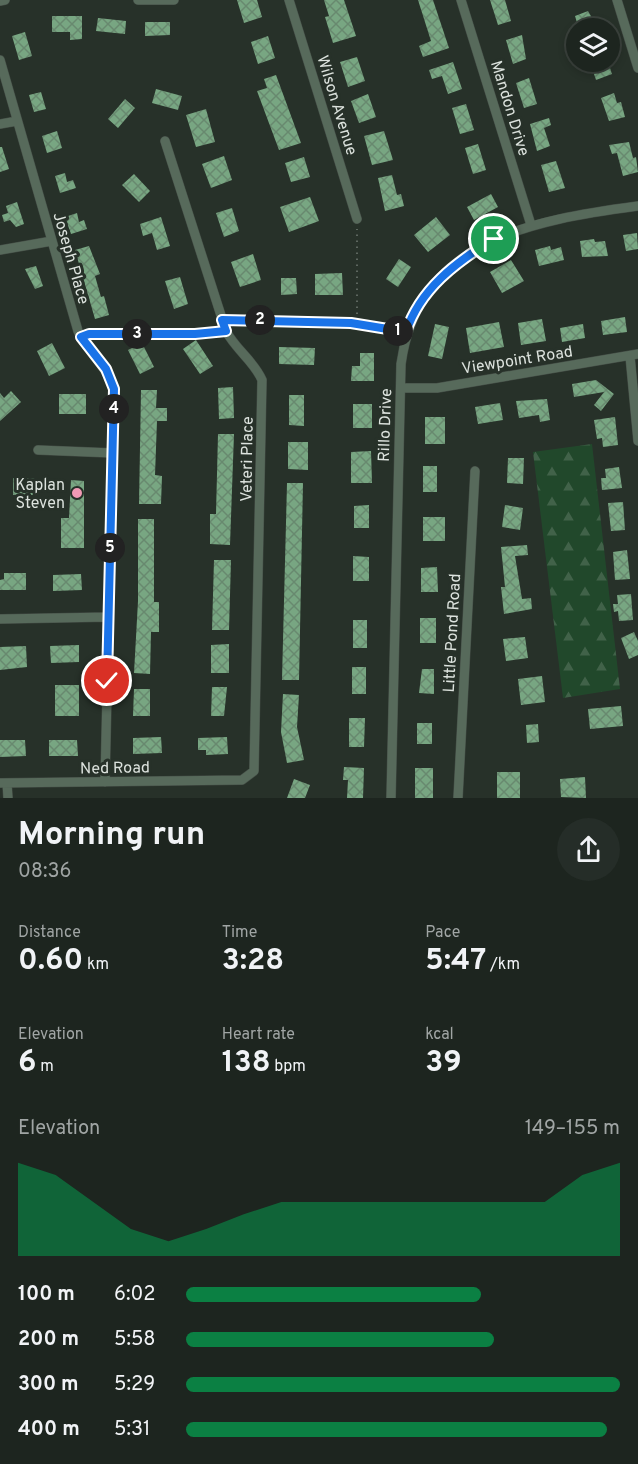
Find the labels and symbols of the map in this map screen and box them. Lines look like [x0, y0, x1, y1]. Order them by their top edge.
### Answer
street label: Wilson Avenue [311, 53, 361, 158]
street label: Mandon Drive [485, 58, 533, 159]
street label: Joseph Place [47, 210, 93, 307]
pin [468, 213, 519, 264]
pin: 2 [245, 305, 275, 335]
pin: 1 [383, 316, 413, 346]
pin: 3 [122, 319, 152, 349]
street label: Viewpoint Road [460, 342, 574, 380]
street label: Rillo Drive [375, 388, 397, 462]
pin: 4 [99, 394, 129, 424]
street label: Veteri Place [237, 416, 259, 502]
place label: Kaplan Steven [15, 476, 65, 514]
marker: Kaplan Steven [70, 486, 84, 500]
pin: 5 [95, 533, 125, 563]
street label: Little Pond Road [440, 573, 466, 693]
pin [81, 655, 132, 706]
street label: Ned Road [80, 758, 150, 780]

